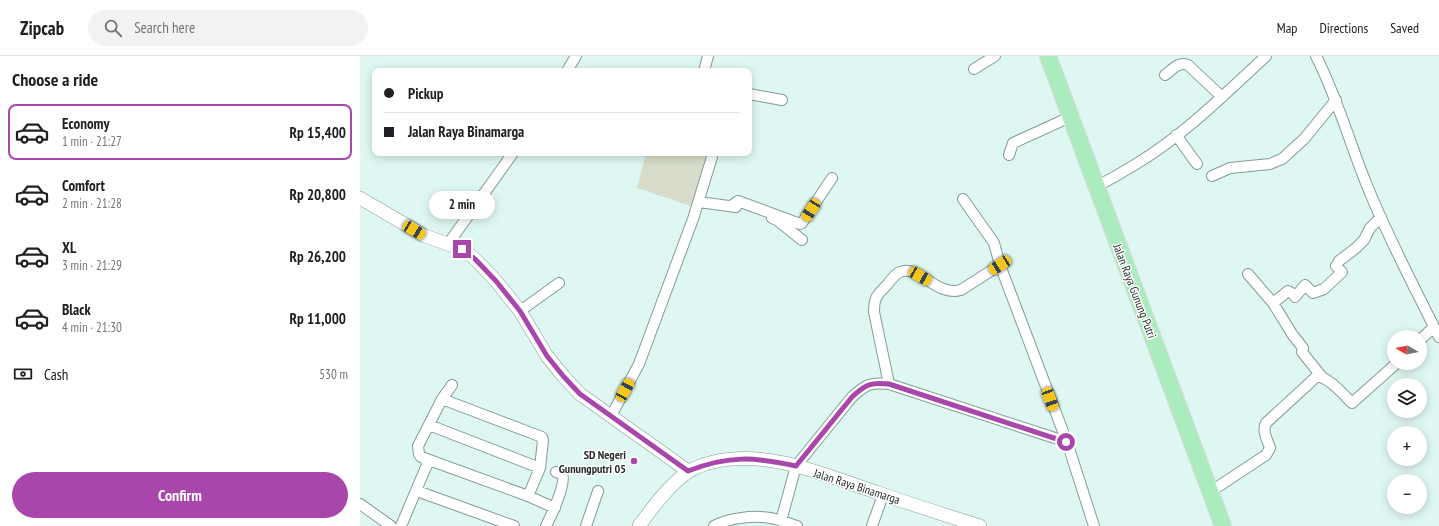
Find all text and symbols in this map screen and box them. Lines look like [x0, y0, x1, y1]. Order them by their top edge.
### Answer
search box [88, 10, 368, 46]
text: Zipcab [20, 16, 64, 40]
icon: search [102, 17, 124, 39]
text: Search here [134, 18, 195, 37]
text: Map [1277, 19, 1297, 37]
text: Directions [1319, 19, 1368, 37]
text: Saved [1390, 19, 1419, 37]
text: Choose a ride [12, 68, 98, 91]
text: Pickup [408, 84, 443, 103]
icon: car [14, 114, 50, 150]
text: Economy [62, 114, 110, 133]
text: Jalan Raya Binamarga [408, 122, 524, 141]
text: Rp 15,400 [290, 123, 346, 142]
text: 1 min · 21:27 [62, 133, 122, 150]
icon: car [14, 176, 50, 212]
text: Comfort [62, 176, 105, 195]
text: Rp 20,800 [290, 185, 346, 204]
callout: 2 min [429, 191, 495, 219]
text: 2 min · 21:28 [62, 195, 122, 212]
text: 2 min [449, 196, 475, 213]
car [800, 197, 822, 223]
car [401, 219, 427, 241]
icon: car [14, 238, 50, 274]
text: XL [62, 238, 76, 257]
route end [453, 240, 471, 258]
street label: Jalan Raya Gunung Putri [1110, 241, 1160, 340]
text: Rp 26,200 [290, 247, 346, 266]
car [987, 253, 1013, 277]
text: 3 min · 21:29 [62, 257, 122, 274]
car [907, 265, 933, 287]
icon: car [14, 300, 50, 336]
text: Black [62, 300, 91, 319]
text: Rp 11,000 [290, 309, 346, 328]
text: 4 min · 21:30 [62, 319, 122, 336]
north arrow [1387, 330, 1427, 370]
map controls [1387, 330, 1427, 514]
icon: cash [12, 363, 34, 385]
text: Cash [44, 365, 68, 384]
text: 530 m [319, 366, 348, 383]
car [614, 377, 636, 403]
button: layers [1387, 378, 1427, 418]
car [1040, 386, 1060, 412]
button: + [1387, 426, 1427, 466]
route start [1057, 433, 1075, 451]
place label: SD Negeri Gunungputri 05 [559, 447, 626, 476]
marker: SD Negeri Gunungputri 05 [629, 456, 639, 466]
street label: Jalan Raya Binamarga [811, 465, 902, 507]
button: Confirm [12, 472, 348, 518]
button: − [1387, 474, 1427, 514]

